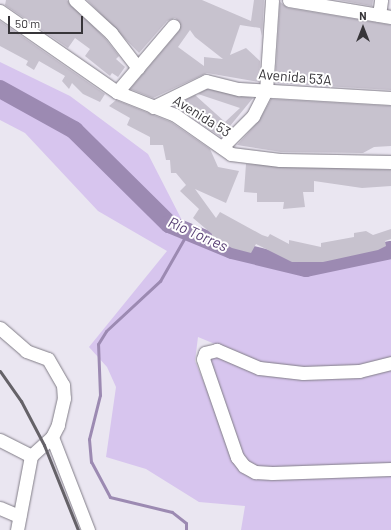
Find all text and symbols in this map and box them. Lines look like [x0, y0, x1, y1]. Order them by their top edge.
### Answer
scale bar [10, 8, 85, 34]
north arrow [343, 8, 383, 48]
text: N [359, 9, 367, 22]
text: 50 m [15, 16, 40, 30]
street label: Avenida 53A [258, 65, 332, 89]
street label: Avenida 53 [170, 92, 234, 140]
water label: Río Torres [166, 213, 230, 255]

